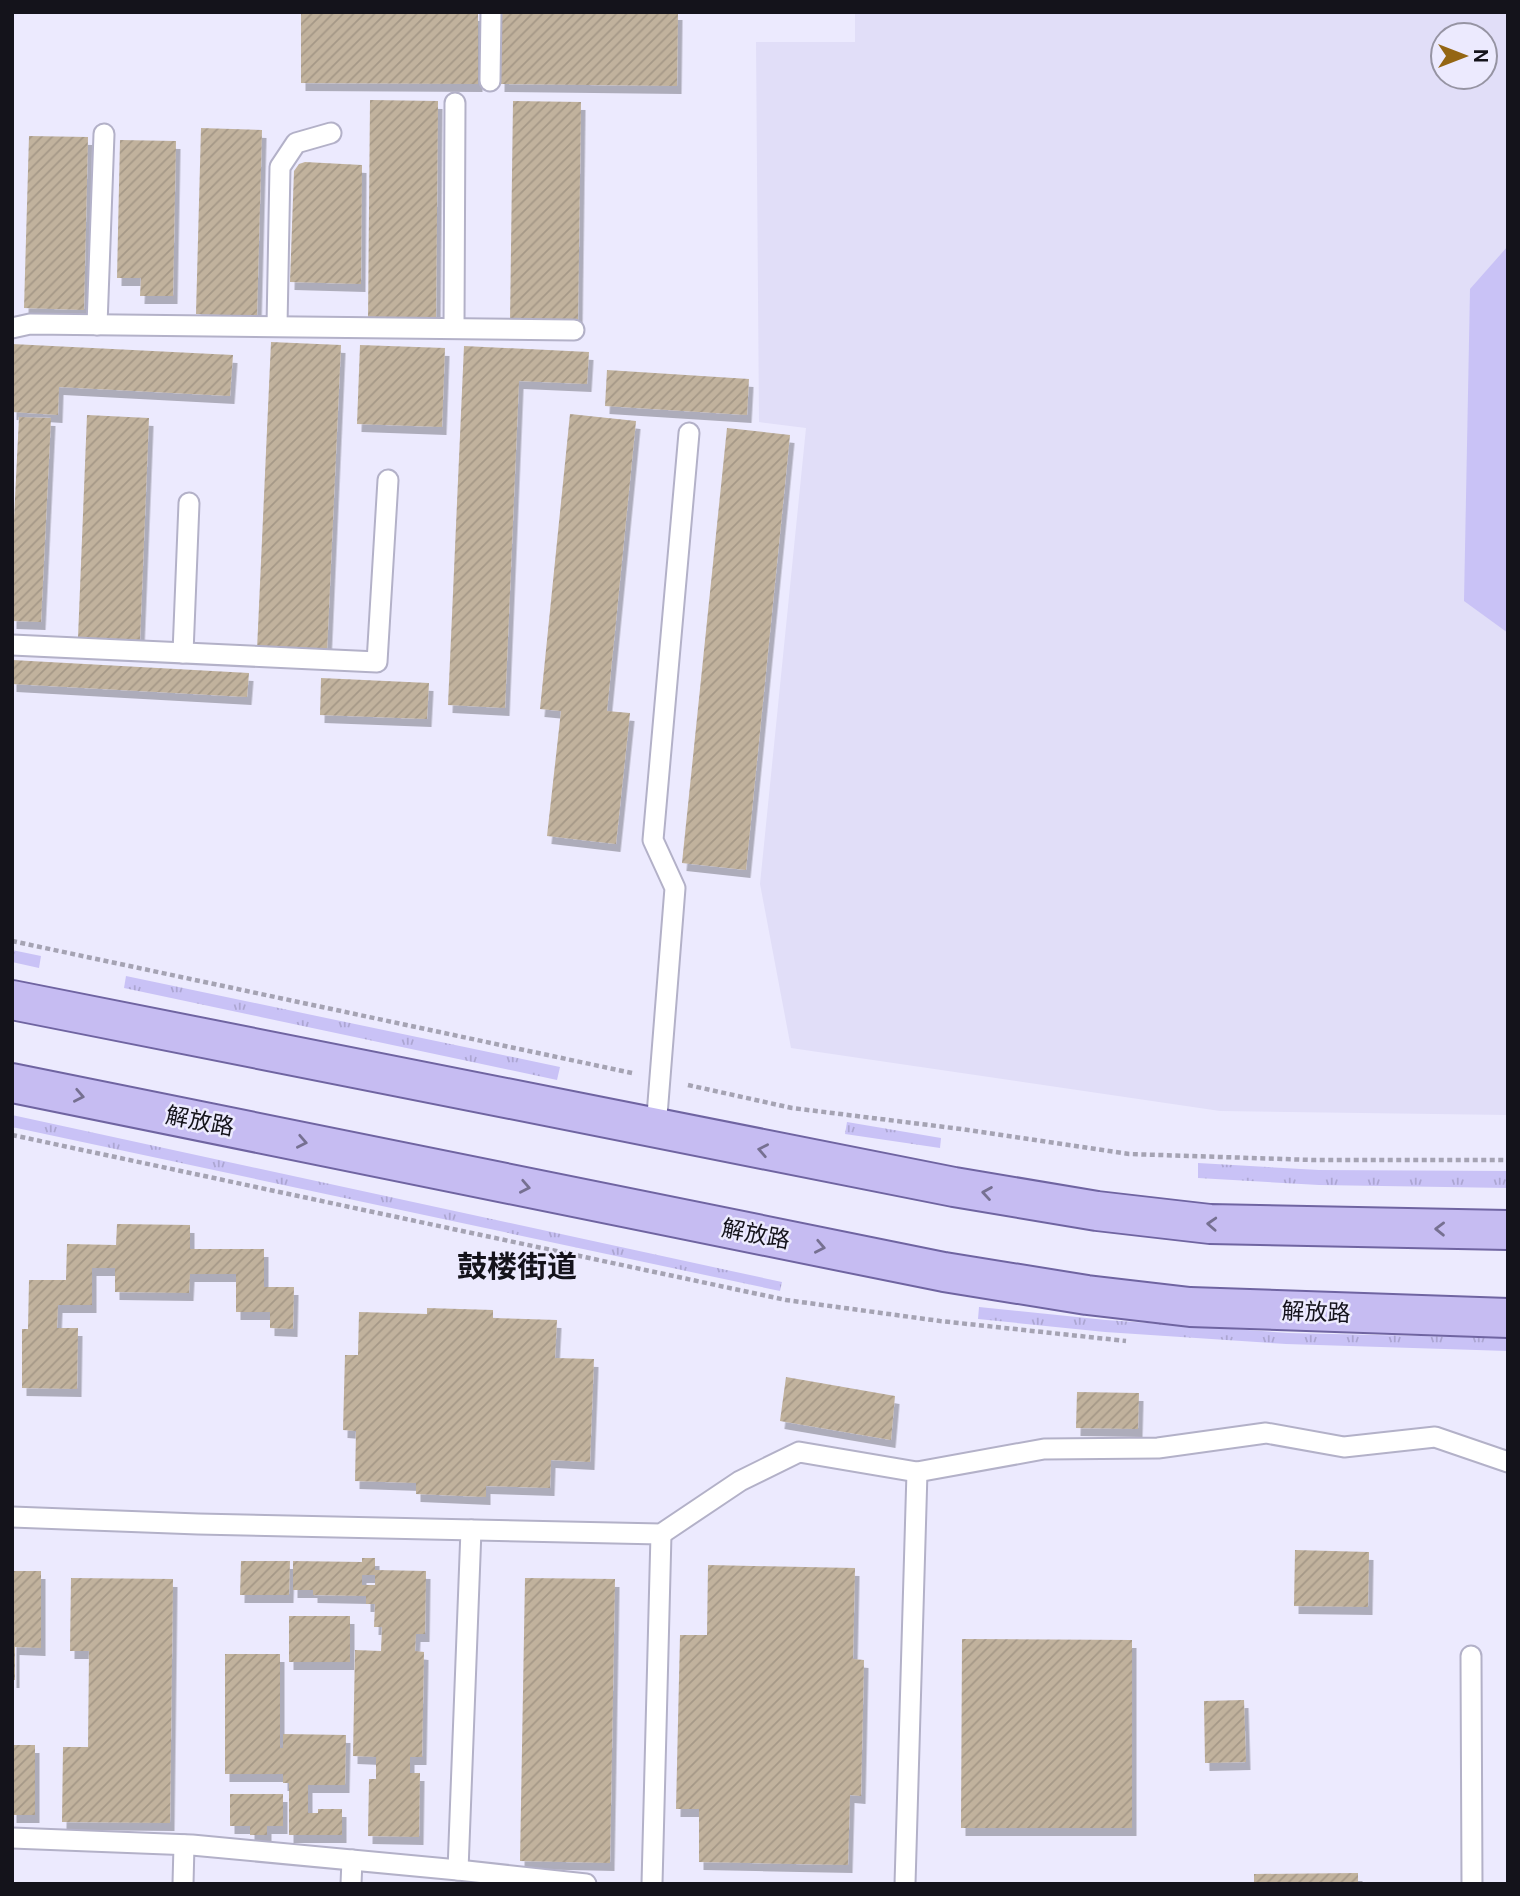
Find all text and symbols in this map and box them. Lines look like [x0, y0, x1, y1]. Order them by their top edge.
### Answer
north arrow [1429, 21, 1499, 91]
text: N [1468, 49, 1493, 63]
one-way arrow [73, 1088, 85, 1103]
street label: 解放路 [163, 1100, 237, 1142]
one-way arrow [296, 1133, 308, 1148]
one-way arrow [757, 1143, 769, 1158]
one-way arrow [519, 1178, 531, 1193]
one-way arrow [981, 1186, 993, 1201]
street label: 解放路 [719, 1213, 793, 1255]
one-way arrow [1206, 1217, 1217, 1232]
one-way arrow [1434, 1221, 1445, 1236]
one-way arrow [814, 1238, 826, 1253]
district label: 鼓楼街道 [457, 1247, 577, 1286]
street label: 解放路 [1281, 1296, 1351, 1328]

